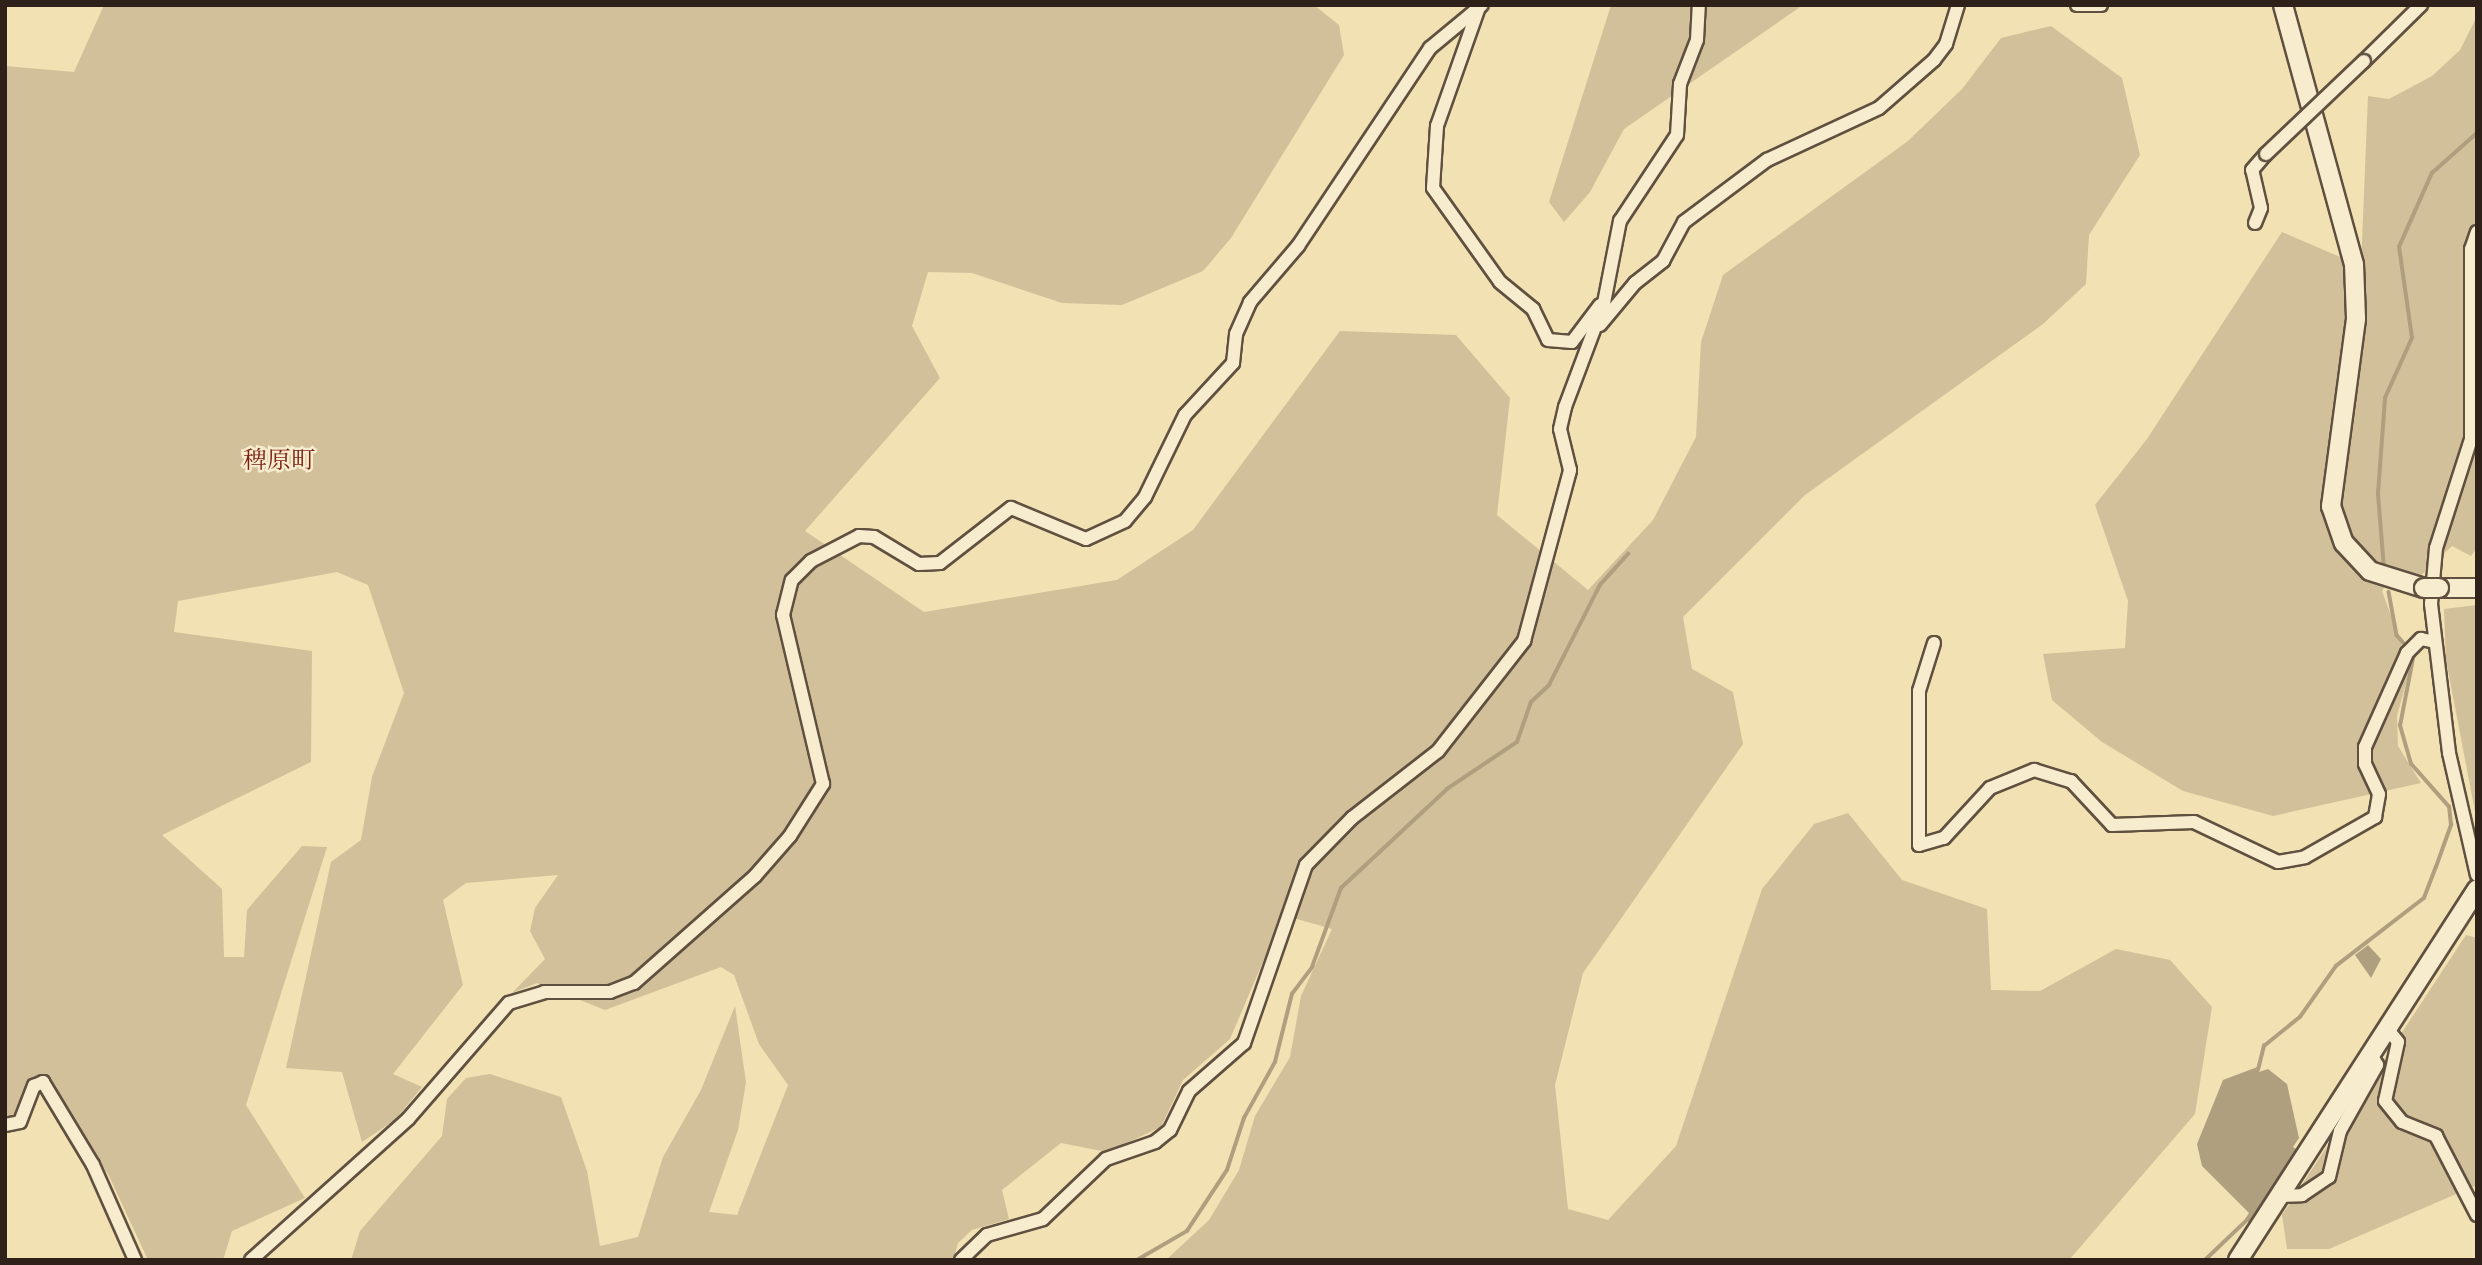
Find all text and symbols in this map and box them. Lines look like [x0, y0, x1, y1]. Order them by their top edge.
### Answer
district label: 稗原町 [243, 448, 315, 476]

